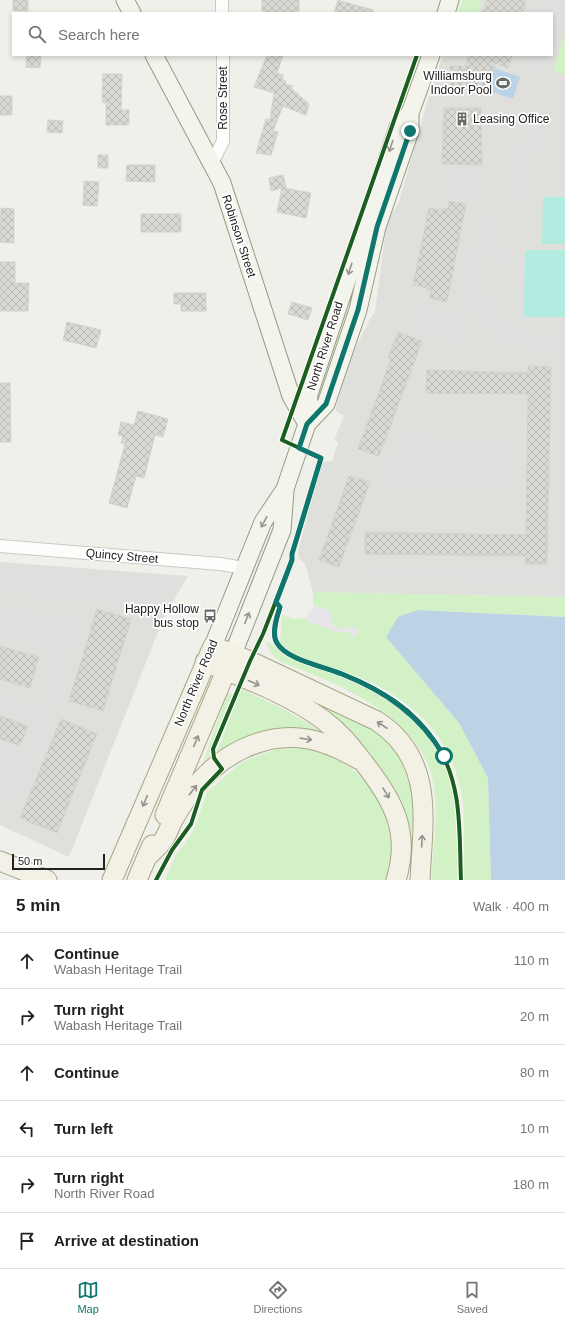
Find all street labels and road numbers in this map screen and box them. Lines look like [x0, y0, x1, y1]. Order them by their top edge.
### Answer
street label: Rose Street [216, 66, 230, 130]
street label: Robinson Street [219, 193, 259, 280]
street label: North River Road [304, 300, 346, 392]
street label: Quincy Street [85, 546, 159, 566]
street label: North River Road [171, 638, 221, 728]

